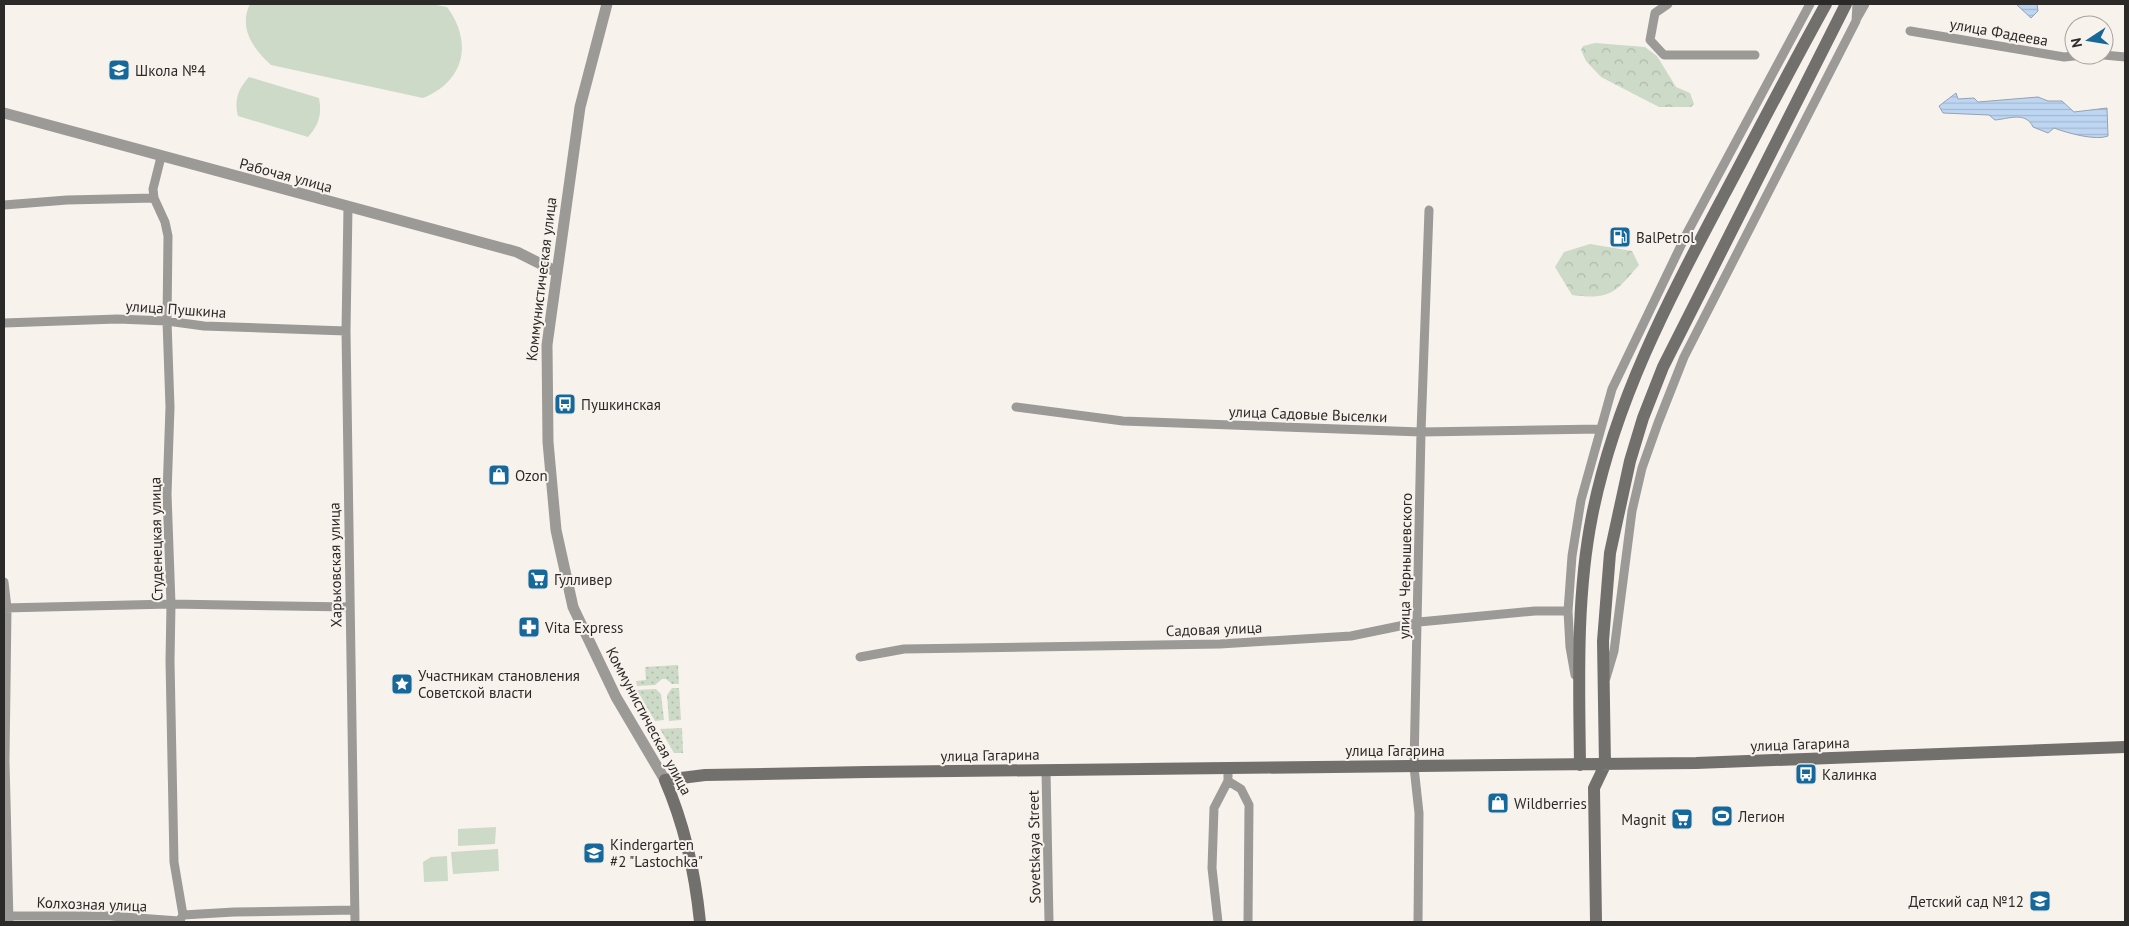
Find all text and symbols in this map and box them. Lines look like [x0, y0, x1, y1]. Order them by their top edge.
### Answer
street label: улица Фадеева [1948, 14, 2050, 50]
north arrow [2064, 15, 2114, 65]
text: N [2067, 36, 2086, 49]
school or university icon: Школа №4 [107, 58, 131, 82]
place label: Школа №4 [135, 61, 206, 80]
street label: Рабочая улица [237, 153, 335, 197]
street label: Коммунистическая улица [522, 196, 560, 362]
fuel station icon: BalPetrol [1608, 225, 1632, 249]
place label: BalPetrol [1636, 228, 1695, 247]
street label: улица Пушкина [125, 296, 227, 322]
bus stop icon: Пушкинская [553, 392, 577, 416]
place label: Пушкинская [581, 395, 661, 414]
street label: улица Садовые Выселки [1228, 402, 1388, 426]
shop icon: Ozon [487, 463, 511, 487]
place label: Ozon [515, 466, 548, 485]
street label: Студенецкая улица [145, 477, 167, 601]
street label: улица Чернышевского [1394, 493, 1416, 639]
street label: Харьковская улица [324, 502, 346, 628]
supermarket icon: Гулливер [526, 567, 550, 591]
place label: Гулливер [554, 570, 612, 589]
pharmacy icon: Vita Express [517, 615, 541, 639]
place label: Vita Express [544, 618, 623, 637]
street label: Садовая улица [1165, 618, 1263, 640]
street label: Коммунистическая улица [602, 644, 696, 798]
place label: Участникам становления Советской власти [418, 666, 580, 702]
place icon: Участникам становления Советской власти [390, 672, 414, 696]
street label: улица Гагарина [1750, 733, 1850, 755]
street label: улица Гагарина [1345, 741, 1445, 760]
street label: улица Гагарина [940, 745, 1040, 765]
bus stop icon: Калинка [1794, 762, 1818, 786]
place label: Калинка [1822, 765, 1877, 784]
street label: Sovetskaya Street [1024, 790, 1044, 904]
shop icon: Wildberries [1486, 791, 1510, 815]
place label: Wildberries [1514, 794, 1587, 813]
sports icon: Легион [1710, 804, 1734, 828]
supermarket icon: Magnit [1670, 807, 1694, 831]
place label: Легион [1737, 807, 1785, 826]
place label: Magnit [1621, 810, 1666, 829]
place label: Kindergarten #2 "Lastochka" [610, 835, 703, 871]
school or university icon: Kindergarten #2 "Lastochka" [582, 841, 606, 865]
school or university icon: Детский сад №12 [2028, 889, 2052, 913]
place label: Детский сад №12 [1909, 892, 2024, 911]
street label: Колхозная улица [36, 893, 148, 915]

